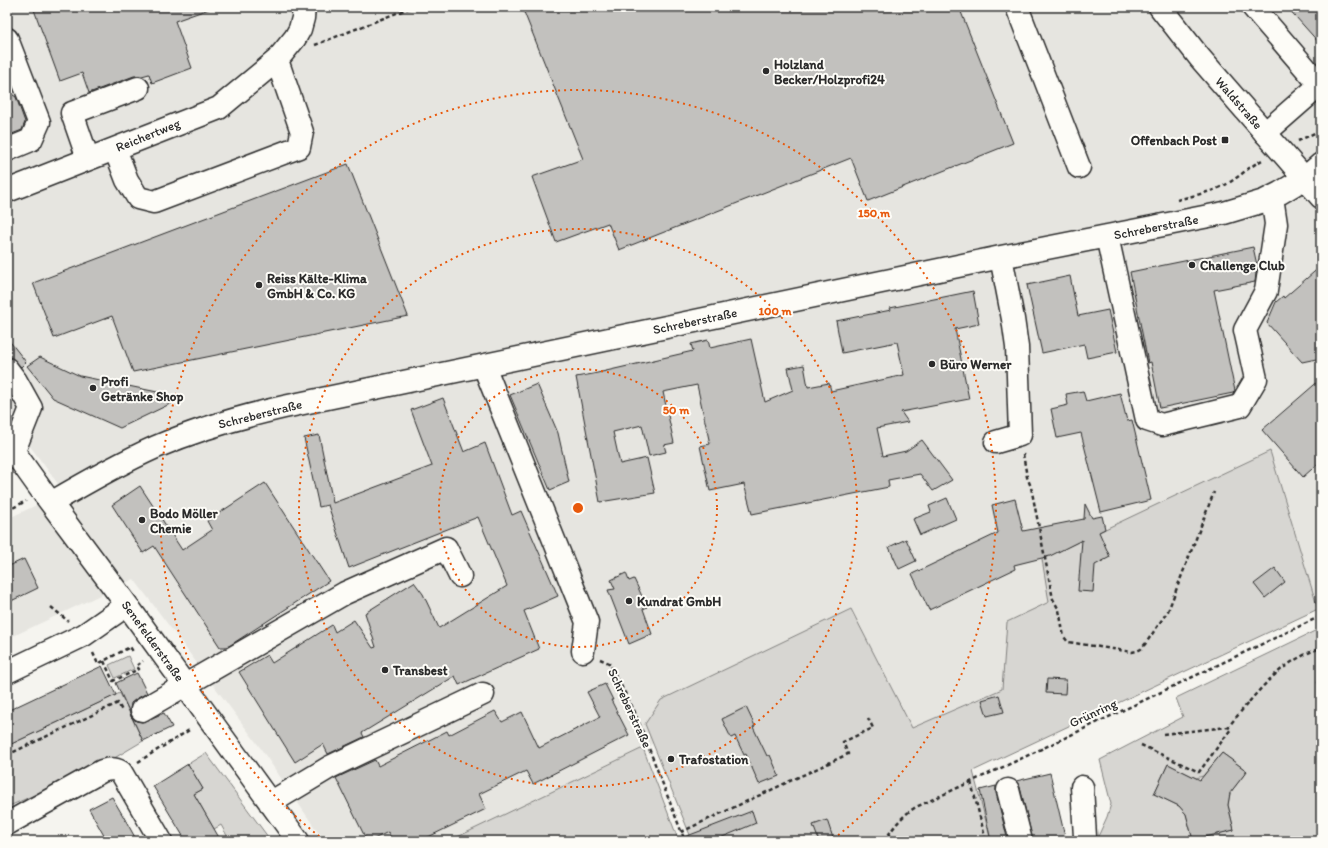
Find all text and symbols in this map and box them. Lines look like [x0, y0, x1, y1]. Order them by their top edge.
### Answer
place label: Holzland Becker/Holzprofi24 [774, 57, 885, 88]
marker: Holzland Becker/Holzprofi24 [761, 66, 771, 76]
street label: Waldstraße [1212, 74, 1266, 132]
street label: Reichertweg [114, 115, 183, 155]
place label: Offenbach Post [1131, 133, 1217, 148]
marker: Offenbach Post [1220, 135, 1230, 145]
text: 150 m [858, 206, 891, 220]
street label: Schreberstraße [1112, 211, 1200, 243]
place label: Challenge Club [1200, 258, 1285, 274]
marker: Challenge Club [1187, 260, 1197, 270]
place label: Reiss Kälte-Klima GmbH & Co. KG [267, 271, 367, 301]
marker: Reiss Kälte-Klima GmbH & Co. KG [254, 280, 264, 290]
text: 100 m [758, 304, 792, 318]
street label: Schreberstraße [651, 305, 739, 337]
place label: Büro Werner [940, 357, 1012, 372]
marker: Büro Werner [927, 359, 937, 369]
place label: Profi Getränke Shop [101, 374, 183, 405]
marker: Profi Getränke Shop [88, 383, 98, 393]
street label: Schreberstraße [217, 396, 303, 432]
text: 50 m [663, 403, 690, 417]
centre of rings [571, 501, 585, 515]
place label: Bodo Möller Chemie [150, 506, 219, 536]
marker: Bodo Möller Chemie [137, 515, 147, 525]
place label: Kundrat GmbH [637, 594, 721, 609]
marker: Kundrat GmbH [624, 596, 634, 606]
street label: Senefelderstraße [119, 598, 187, 684]
place label: Transbest [392, 663, 448, 678]
marker: Transbest [380, 665, 390, 675]
street label: Schreberstraße [605, 666, 655, 750]
street label: Grünring [1067, 695, 1119, 731]
place label: Trafostation [678, 752, 749, 767]
marker: Trafostation [666, 754, 676, 764]

